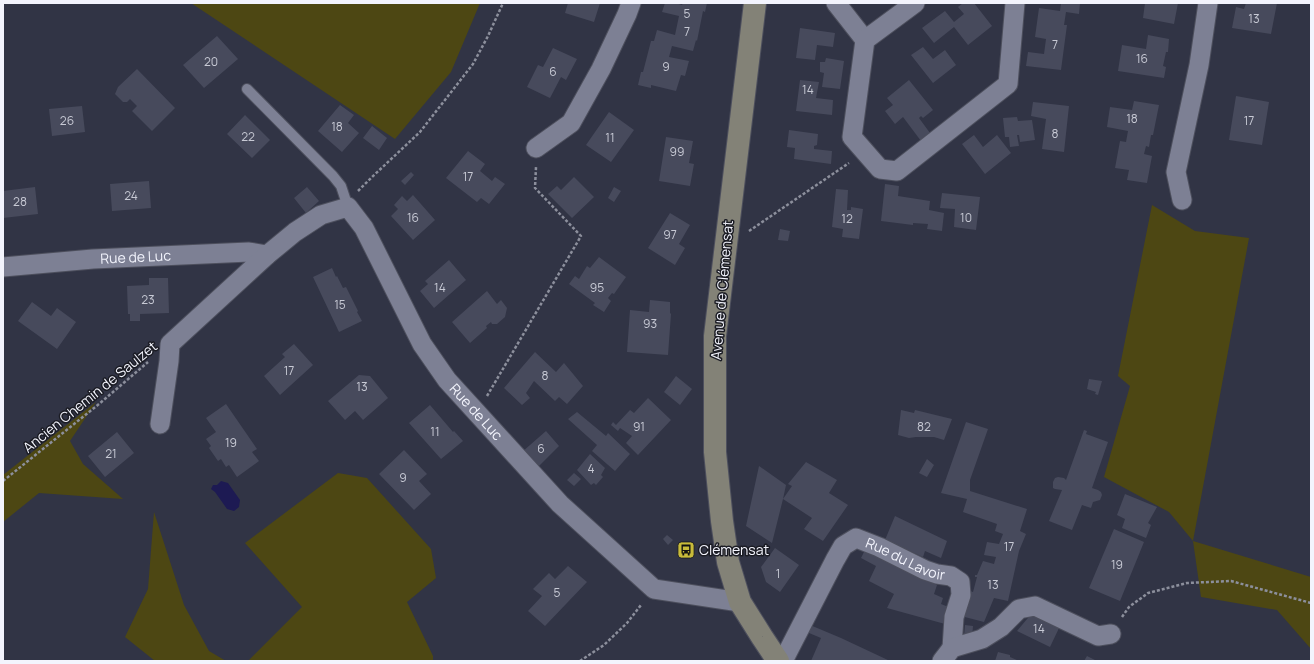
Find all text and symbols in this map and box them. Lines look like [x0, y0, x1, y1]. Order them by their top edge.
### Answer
house number: 5 [684, 5, 691, 22]
house number: 13 [1248, 10, 1260, 27]
house number: 7 [684, 23, 690, 40]
house number: 7 [1052, 36, 1058, 53]
house number: 16 [1136, 50, 1148, 67]
house number: 20 [204, 53, 218, 70]
house number: 9 [662, 58, 670, 75]
house number: 6 [549, 63, 557, 80]
house number: 14 [802, 81, 814, 98]
house number: 18 [1126, 110, 1138, 127]
house number: 26 [60, 112, 74, 129]
house number: 17 [1244, 112, 1254, 129]
house number: 18 [331, 118, 343, 135]
house number: 8 [1052, 125, 1059, 142]
house number: 22 [241, 128, 255, 145]
house number: 11 [605, 129, 615, 146]
house number: 99 [670, 143, 684, 160]
house number: 17 [463, 168, 473, 185]
house number: 24 [124, 187, 138, 204]
house number: 28 [13, 193, 27, 210]
house number: 16 [407, 209, 419, 226]
house number: 10 [960, 209, 972, 226]
house number: 12 [841, 210, 853, 227]
street label: Avenue de Clémensat [706, 219, 737, 361]
house number: 97 [663, 226, 677, 243]
street label: Rue de Luc [100, 246, 172, 268]
house number: 14 [434, 279, 446, 296]
house number: 95 [590, 279, 604, 296]
house number: 23 [141, 291, 155, 308]
house number: 15 [334, 296, 346, 313]
house number: 93 [643, 315, 657, 332]
street label: Ancien Chemin de Saulzet [19, 336, 161, 457]
house number: 17 [284, 362, 294, 379]
house number: 8 [542, 367, 549, 384]
house number: 13 [356, 378, 368, 395]
street label: Rue de Luc [446, 379, 508, 444]
house number: 91 [633, 418, 645, 435]
house number: 82 [917, 418, 931, 435]
house number: 11 [430, 423, 440, 440]
house number: 19 [225, 434, 237, 451]
house number: 6 [537, 440, 545, 457]
house number: 21 [105, 445, 117, 462]
house number: 4 [587, 460, 595, 477]
house number: 9 [399, 469, 407, 486]
street label: Rue du Lavoir [863, 533, 946, 584]
house number: 17 [1004, 538, 1014, 555]
bus stop icon: Clémensat [676, 540, 696, 560]
place label: Clémensat [699, 540, 770, 559]
house number: 19 [1111, 556, 1123, 573]
house number: 1 [776, 565, 780, 582]
house number: 13 [987, 576, 999, 593]
house number: 5 [554, 584, 561, 601]
house number: 14 [1033, 620, 1045, 637]

